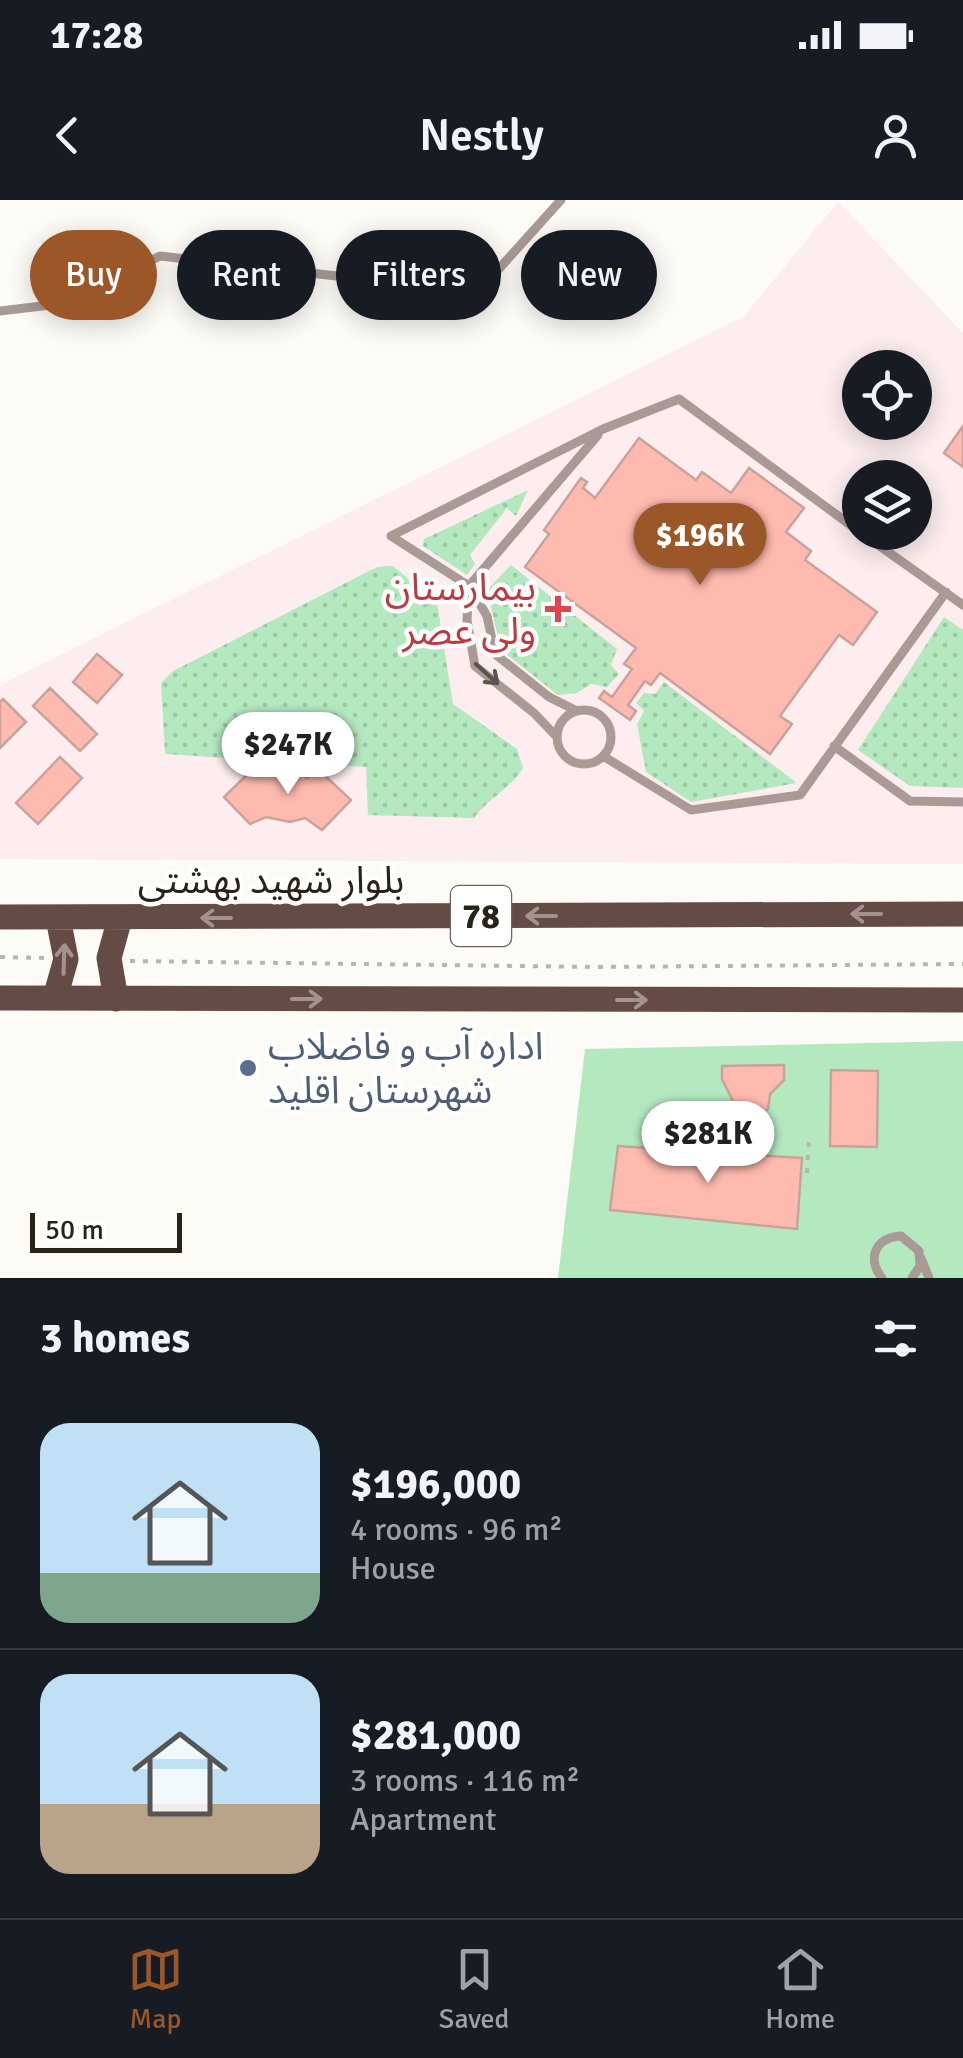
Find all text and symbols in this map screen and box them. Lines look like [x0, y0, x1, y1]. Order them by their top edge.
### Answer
text: 17:28 [50, 12, 143, 59]
icon: back [40, 108, 95, 163]
text: Nestly [419, 108, 544, 163]
icon: person [868, 108, 923, 163]
chip: Buy [30, 230, 157, 320]
chip: Rent [177, 230, 316, 320]
chip: Filters [336, 230, 501, 320]
chip: New [521, 230, 657, 320]
map controls [842, 350, 932, 550]
button: locate [842, 350, 932, 440]
button: layers [842, 460, 932, 550]
pin: $196K [630, 503, 770, 588]
text: $196K [656, 516, 744, 555]
place label: بیمارستان ولی عصر [385, 564, 536, 655]
marker: بیمارستان ولی عصر [545, 596, 571, 622]
one-way arrow [474, 663, 499, 686]
pin: $247K [218, 712, 358, 797]
text: $247K [244, 725, 332, 764]
street label: بلوار شهید بهشتی [138, 857, 404, 904]
road number: 78 [451, 886, 511, 946]
one-way arrow [850, 904, 882, 924]
one-way arrow [525, 906, 558, 926]
one-way arrow [200, 908, 232, 928]
one-way arrow [55, 943, 74, 975]
one-way arrow [290, 990, 323, 1008]
one-way arrow [616, 990, 648, 1009]
place label: اداره آب و فاضلاب شهرستان اقلید [268, 1023, 544, 1114]
marker: اداره آب و فاضلاب شهرستان اقلید [237, 1057, 259, 1079]
pin: $281K [638, 1101, 778, 1186]
text: $281K [664, 1114, 752, 1153]
scale bar [30, 1208, 182, 1252]
text: 50 m [45, 1213, 104, 1247]
icon: filters [868, 1311, 923, 1366]
text: 3 homes [40, 1313, 190, 1364]
text: $196,000 [350, 1459, 521, 1510]
icon: home [120, 1463, 240, 1583]
text: 4 rooms · 96 m² [350, 1510, 563, 1549]
text: House [350, 1549, 436, 1588]
text: $281,000 [350, 1710, 521, 1761]
icon: home [120, 1714, 240, 1834]
text: 3 rooms · 116 m² [350, 1761, 580, 1800]
text: Apartment [350, 1800, 497, 1839]
tab: Map [128, 1942, 183, 2036]
tab: Saved [439, 1942, 509, 2036]
tab: Home [765, 1942, 835, 2036]

